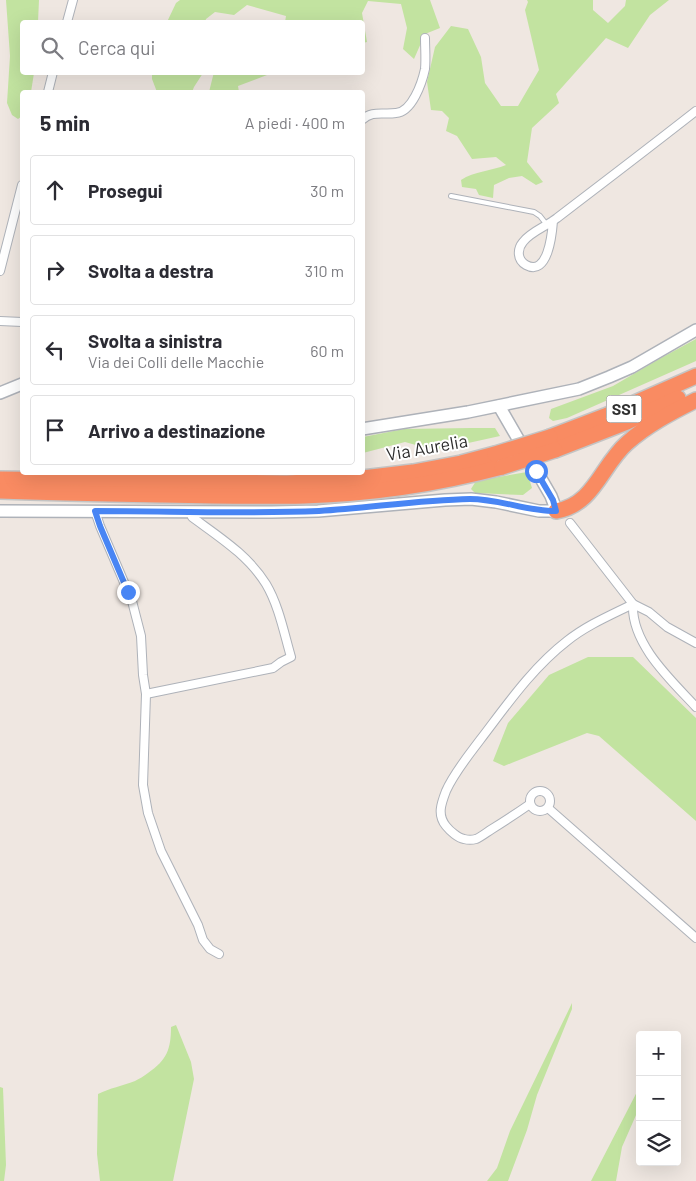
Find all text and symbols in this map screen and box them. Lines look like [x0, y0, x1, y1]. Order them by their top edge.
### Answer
search box [20, 20, 365, 75]
icon: search [38, 34, 66, 62]
text: Cerca qui [78, 36, 155, 59]
text: 5 min [40, 110, 90, 135]
text: A piedi · 400 m [245, 113, 345, 132]
icon: ahead [41, 176, 69, 204]
text: Prosegui [88, 179, 163, 202]
text: 30 m [310, 181, 344, 200]
icon: right [41, 256, 69, 284]
text: Svolta a destra [88, 259, 214, 282]
text: 310 m [305, 261, 344, 280]
text: Svolta a sinistra [88, 329, 222, 352]
icon: left [41, 336, 69, 364]
text: 60 m [310, 341, 344, 360]
text: Via dei Colli delle Macchie [88, 352, 264, 371]
road number: SS1 [606, 396, 642, 422]
icon: arrive [41, 416, 69, 444]
text: Arrivo a destinazione [88, 419, 266, 442]
street label: Via Aurelia [384, 429, 469, 465]
route start [525, 460, 548, 483]
route end [117, 581, 140, 604]
map controls [636, 1031, 681, 1166]
button: + [636, 1031, 681, 1076]
button: − [636, 1076, 681, 1121]
button: layers [636, 1121, 681, 1166]

